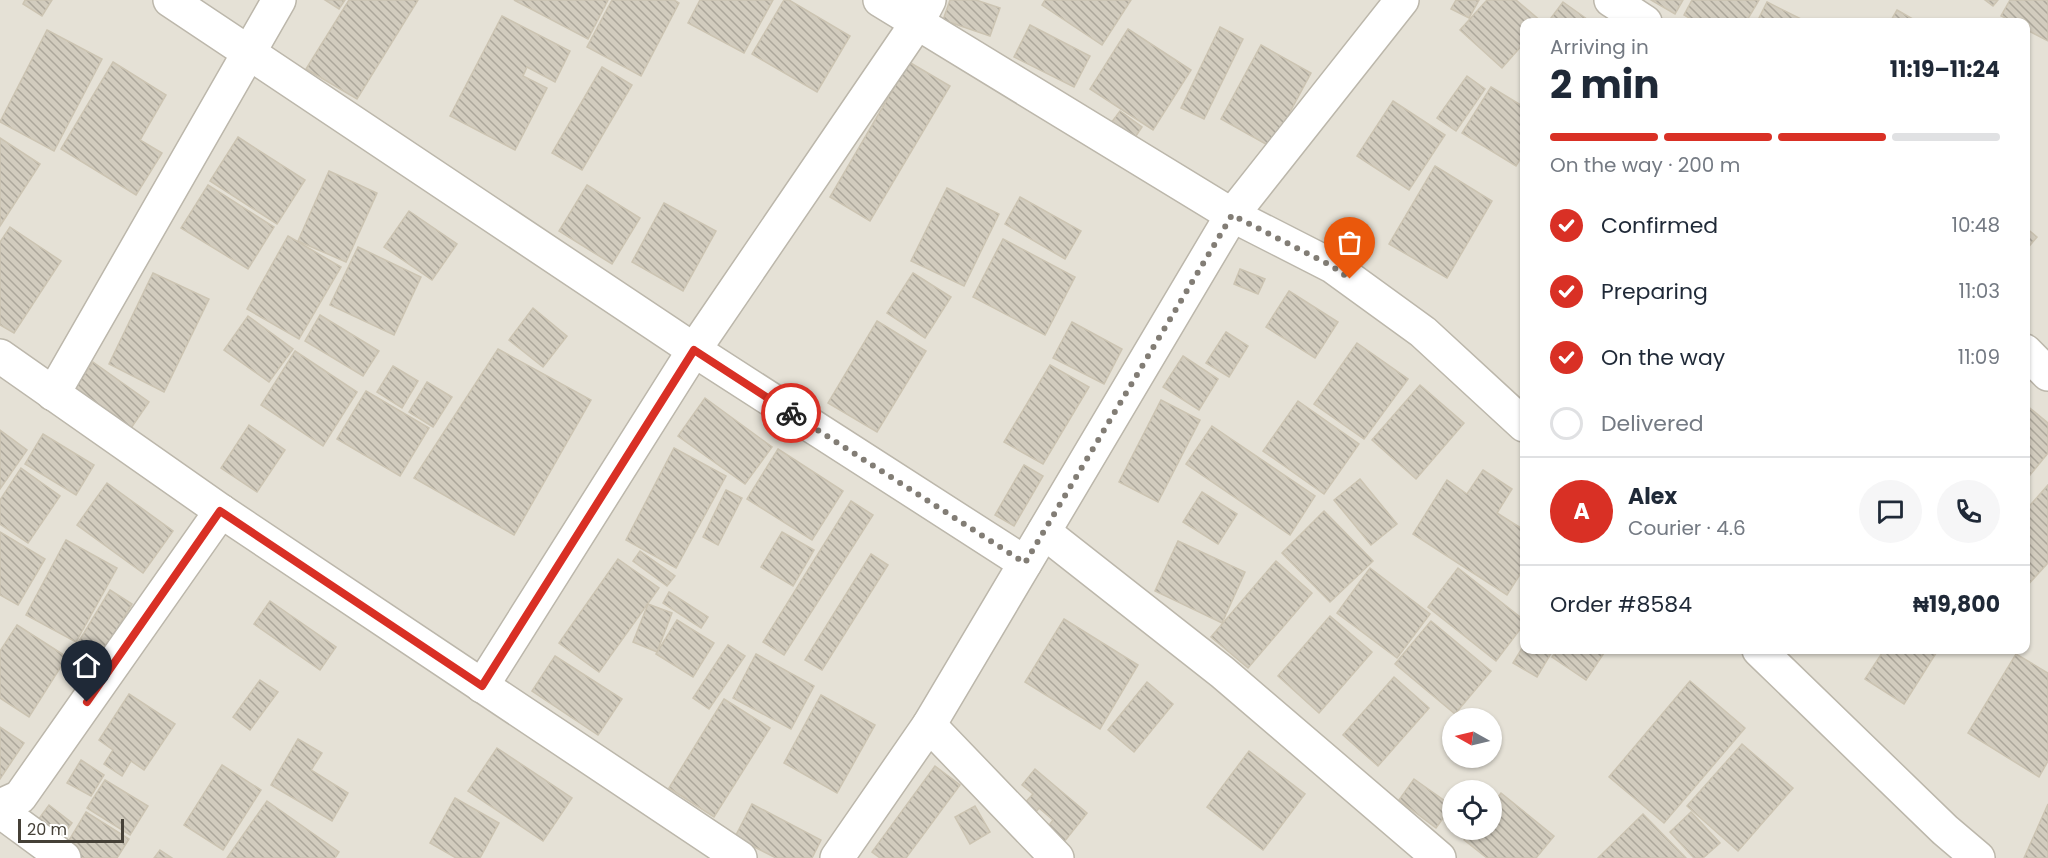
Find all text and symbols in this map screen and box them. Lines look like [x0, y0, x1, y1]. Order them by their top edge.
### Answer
text: Arriving in [1550, 33, 1649, 61]
text: 11:19–11:24 [1890, 54, 2000, 85]
text: 2 min [1550, 57, 1660, 112]
text: On the way · 200 m [1550, 151, 1740, 179]
icon: check [1550, 209, 1583, 242]
text: Confirmed [1601, 210, 1718, 241]
text: 10:48 [1952, 211, 2000, 239]
pin [1324, 217, 1375, 279]
icon: bag [1333, 226, 1366, 259]
icon: check [1550, 275, 1583, 308]
text: Preparing [1601, 276, 1708, 307]
text: 11:03 [1959, 277, 2000, 305]
icon: check [1550, 341, 1583, 374]
text: On the way [1601, 342, 1725, 373]
text: 11:09 [1958, 343, 2000, 371]
courier [761, 383, 821, 443]
icon: bike [775, 397, 808, 430]
text: Delivered [1601, 408, 1704, 439]
button: chat [1859, 480, 1922, 543]
button: phone [1937, 480, 2000, 543]
text: Alex [1628, 481, 1677, 512]
text: A [1573, 496, 1590, 527]
text: Courier · 4.6 [1628, 514, 1746, 542]
text: Order #8584 [1550, 589, 1692, 620]
text: ₦19,800 [1913, 589, 2000, 620]
pin [61, 640, 112, 702]
icon: home [70, 649, 103, 682]
north arrow [1442, 708, 1502, 768]
map controls [1442, 708, 1502, 840]
button: locate [1442, 780, 1502, 840]
scale bar [18, 816, 124, 844]
text: 20 m [27, 818, 67, 841]

